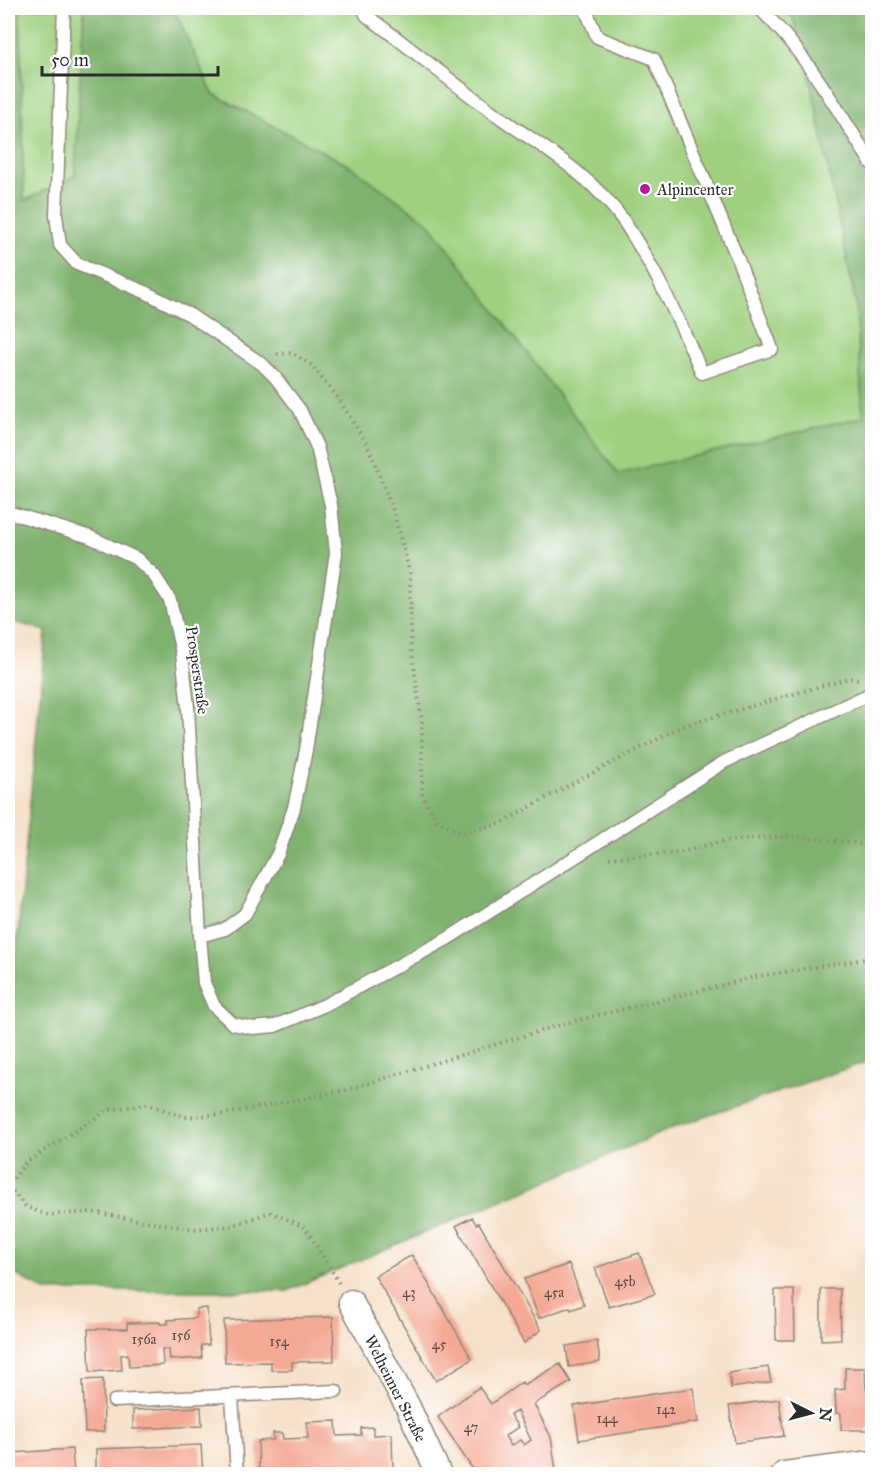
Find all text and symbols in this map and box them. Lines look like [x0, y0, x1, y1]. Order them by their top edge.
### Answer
scale bar [42, 39, 218, 77]
text: 50 m [51, 49, 89, 71]
place label: Alpincenter [656, 180, 734, 199]
marker: Alpincenter [638, 182, 652, 196]
street label: Prosperstraße [182, 625, 213, 716]
house number: 45b [614, 1273, 636, 1290]
house number: 43 [402, 1284, 416, 1301]
house number: 45a [544, 1284, 564, 1301]
house number: 156 [171, 1327, 191, 1344]
house number: 156a [131, 1331, 157, 1348]
street label: Welheimer Straße [360, 1332, 431, 1445]
house number: 154 [269, 1333, 290, 1350]
house number: 45 [432, 1336, 447, 1353]
north arrow [781, 1383, 841, 1443]
house number: 142 [656, 1401, 676, 1418]
text: N [815, 1407, 836, 1423]
house number: 144 [596, 1410, 619, 1427]
house number: 47 [464, 1419, 478, 1436]

